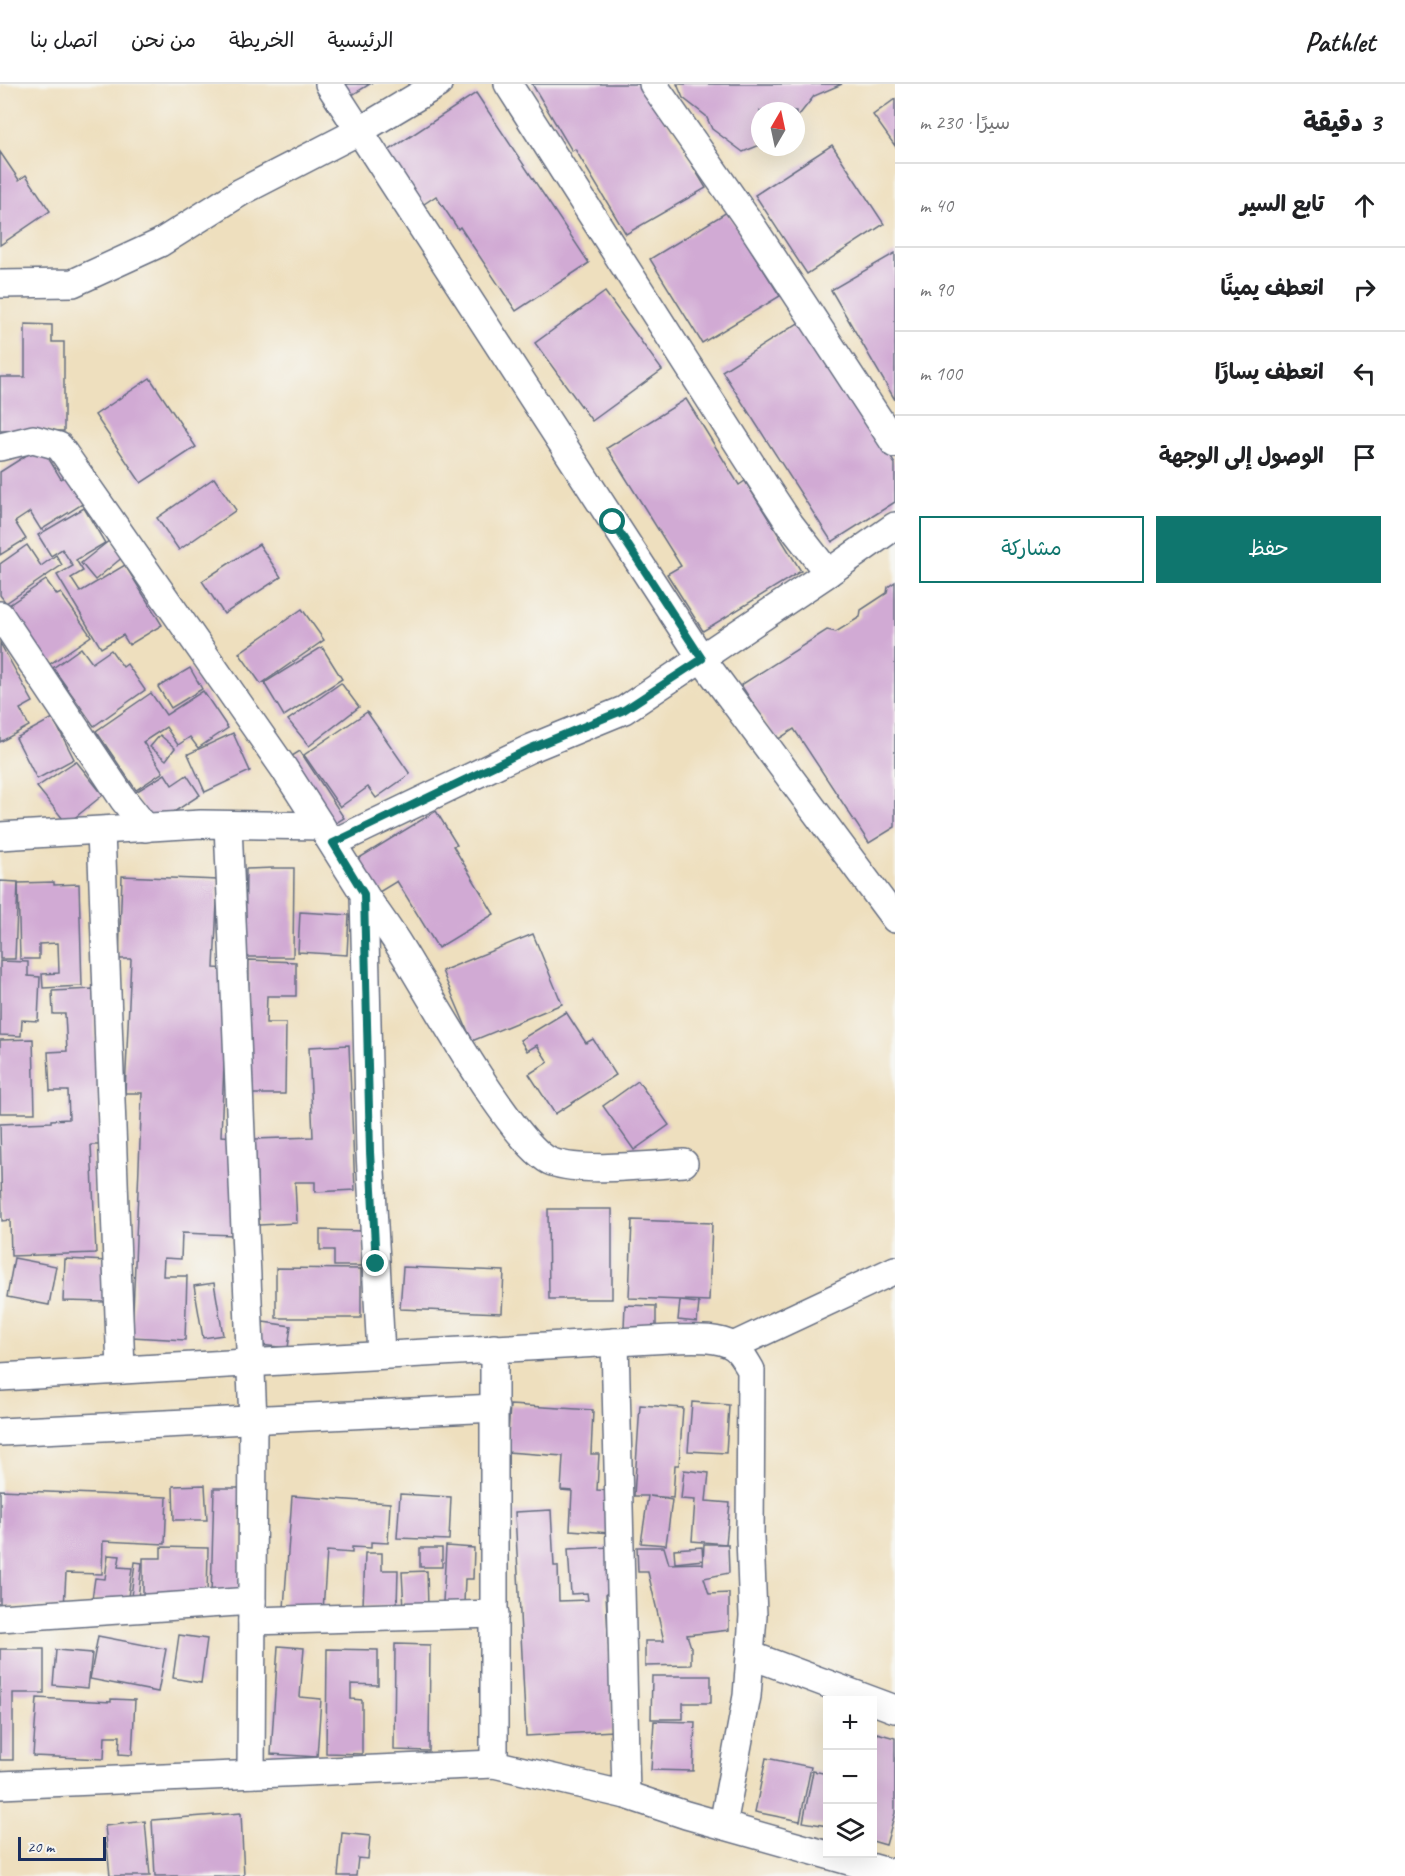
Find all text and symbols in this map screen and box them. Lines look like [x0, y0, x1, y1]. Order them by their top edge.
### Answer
text: Pathlet [1305, 24, 1375, 59]
text: اتصل بنا [30, 27, 98, 53]
text: من نحن [131, 27, 196, 53]
text: الخريطة [229, 27, 295, 53]
text: الرئيسية [328, 27, 393, 53]
north arrow [751, 102, 805, 156]
text: 3 دقيقة [1303, 106, 1381, 139]
text: سيرًا · 230 m [919, 110, 1010, 135]
icon: ahead [1348, 189, 1381, 222]
text: تابع السير [1240, 190, 1324, 218]
text: 40 m [919, 193, 953, 218]
icon: right [1348, 273, 1381, 306]
text: انعطف يمينًا [1220, 274, 1324, 302]
text: 90 m [919, 277, 953, 302]
icon: left [1348, 357, 1381, 390]
text: انعطف يسارًا [1215, 358, 1324, 386]
text: 100 m [919, 361, 962, 386]
icon: arrive [1348, 441, 1381, 474]
text: الوصول إلى الوجهة [1159, 442, 1324, 470]
route start [599, 508, 625, 534]
button: مشاركة [919, 516, 1144, 583]
button: حفظ [1156, 516, 1381, 583]
route end [362, 1250, 388, 1276]
map controls [823, 1696, 877, 1858]
button: + [823, 1696, 877, 1750]
button: − [823, 1750, 877, 1804]
button: layers [823, 1804, 877, 1858]
scale bar [18, 1834, 106, 1862]
text: 20 m [27, 1837, 54, 1857]

